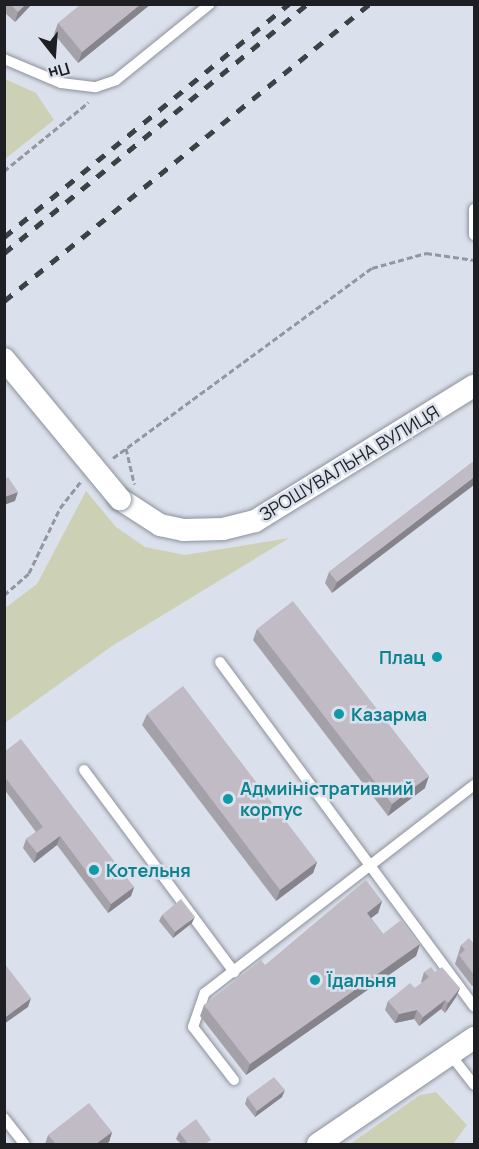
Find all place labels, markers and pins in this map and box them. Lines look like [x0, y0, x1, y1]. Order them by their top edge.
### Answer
place label: Плац [379, 646, 425, 668]
marker: Плац [430, 650, 444, 664]
place label: Казарма [351, 703, 427, 725]
marker: Казарма [332, 707, 346, 721]
place label: Адмиіністративний корпус [240, 778, 414, 820]
marker: Адмиіністративний корпус [221, 792, 235, 806]
place label: Котельня [106, 859, 191, 881]
marker: Котельня [87, 863, 101, 877]
place label: Їдальня [327, 969, 396, 991]
marker: Їдальня [308, 973, 322, 987]

